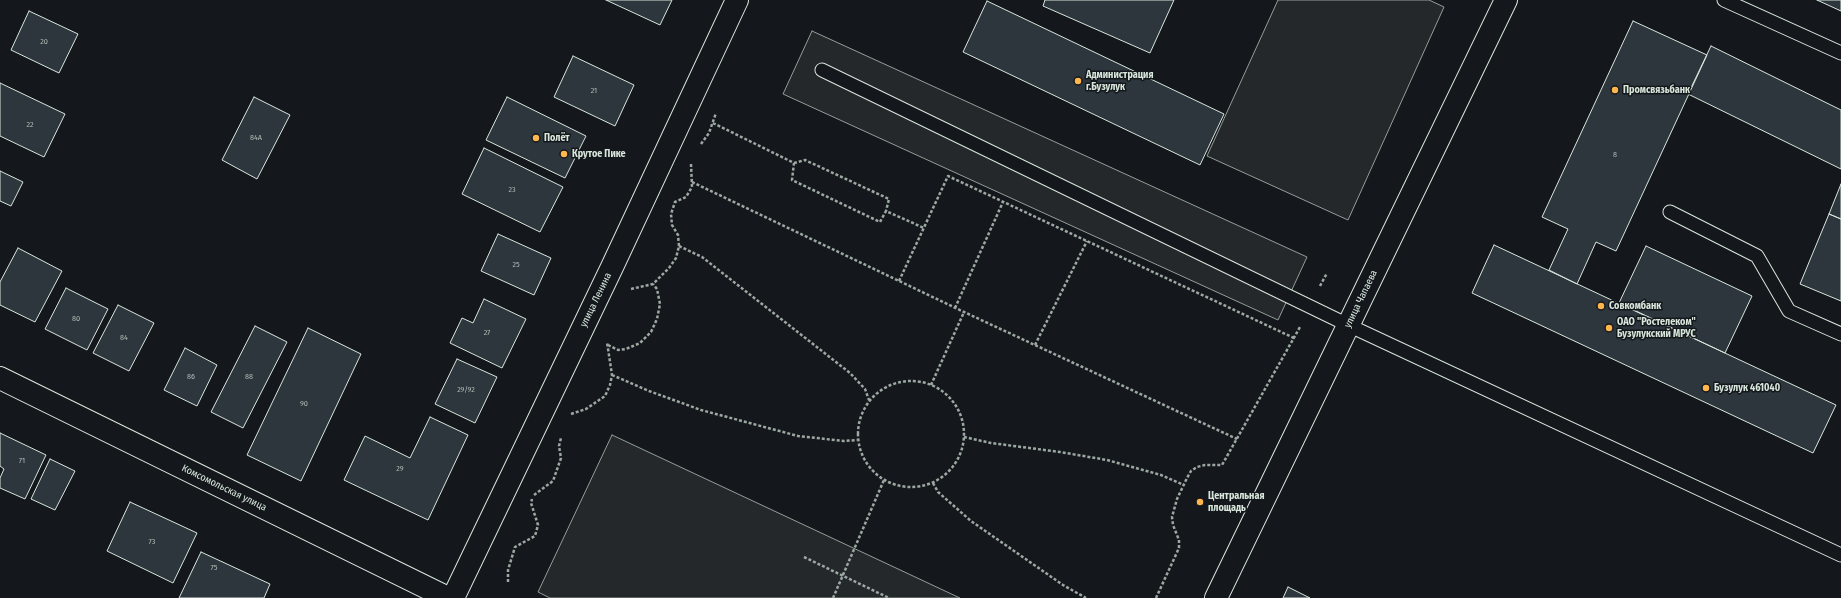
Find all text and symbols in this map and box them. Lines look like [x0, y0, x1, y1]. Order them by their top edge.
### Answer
house number: 20 [40, 37, 48, 47]
place label: Администрация г.Бузулук [1086, 69, 1154, 92]
marker: Администрация г.Бузулук [1073, 76, 1083, 86]
place label: Промсвязьбанк [1623, 84, 1690, 96]
marker: Промсвязьбанк [1610, 85, 1620, 95]
house number: 21 [591, 86, 597, 96]
house number: 22 [26, 120, 34, 130]
place label: Полёт [544, 132, 570, 144]
house number: 84А [250, 133, 262, 143]
marker: Полёт [531, 133, 541, 143]
place label: Крутое Пике [572, 148, 626, 160]
marker: Крутое Пике [559, 149, 569, 159]
house number: 8 [1613, 150, 1617, 160]
house number: 23 [508, 185, 516, 195]
house number: 25 [512, 260, 520, 270]
street label: улица Чапаева [1342, 268, 1380, 330]
street label: улица Ленина [578, 271, 614, 329]
place label: Совкомбанк [1609, 300, 1661, 312]
marker: Совкомбанк [1596, 301, 1606, 311]
house number: 80 [72, 314, 80, 324]
place label: ОАО "Ростелеком" Бузулукский МРУС [1617, 316, 1696, 340]
marker: ОАО "Ростелеком" Бузулукский МРУС [1604, 323, 1614, 333]
house number: 27 [484, 328, 490, 338]
house number: 84 [120, 333, 128, 343]
house number: 86 [187, 372, 195, 382]
house number: 88 [245, 372, 253, 382]
place label: Бузулук 461040 [1714, 382, 1780, 394]
marker: Бузулук 461040 [1701, 383, 1711, 393]
house number: 29/92 [457, 385, 475, 395]
house number: 90 [300, 399, 308, 409]
house number: 71 [19, 456, 25, 466]
street label: Комсомольская улица [180, 462, 268, 514]
house number: 29 [396, 464, 404, 474]
place label: Центральная площадь [1208, 490, 1264, 514]
marker: Центральная площадь [1195, 497, 1205, 507]
house number: 73 [149, 537, 155, 547]
house number: 75 [211, 563, 217, 573]

